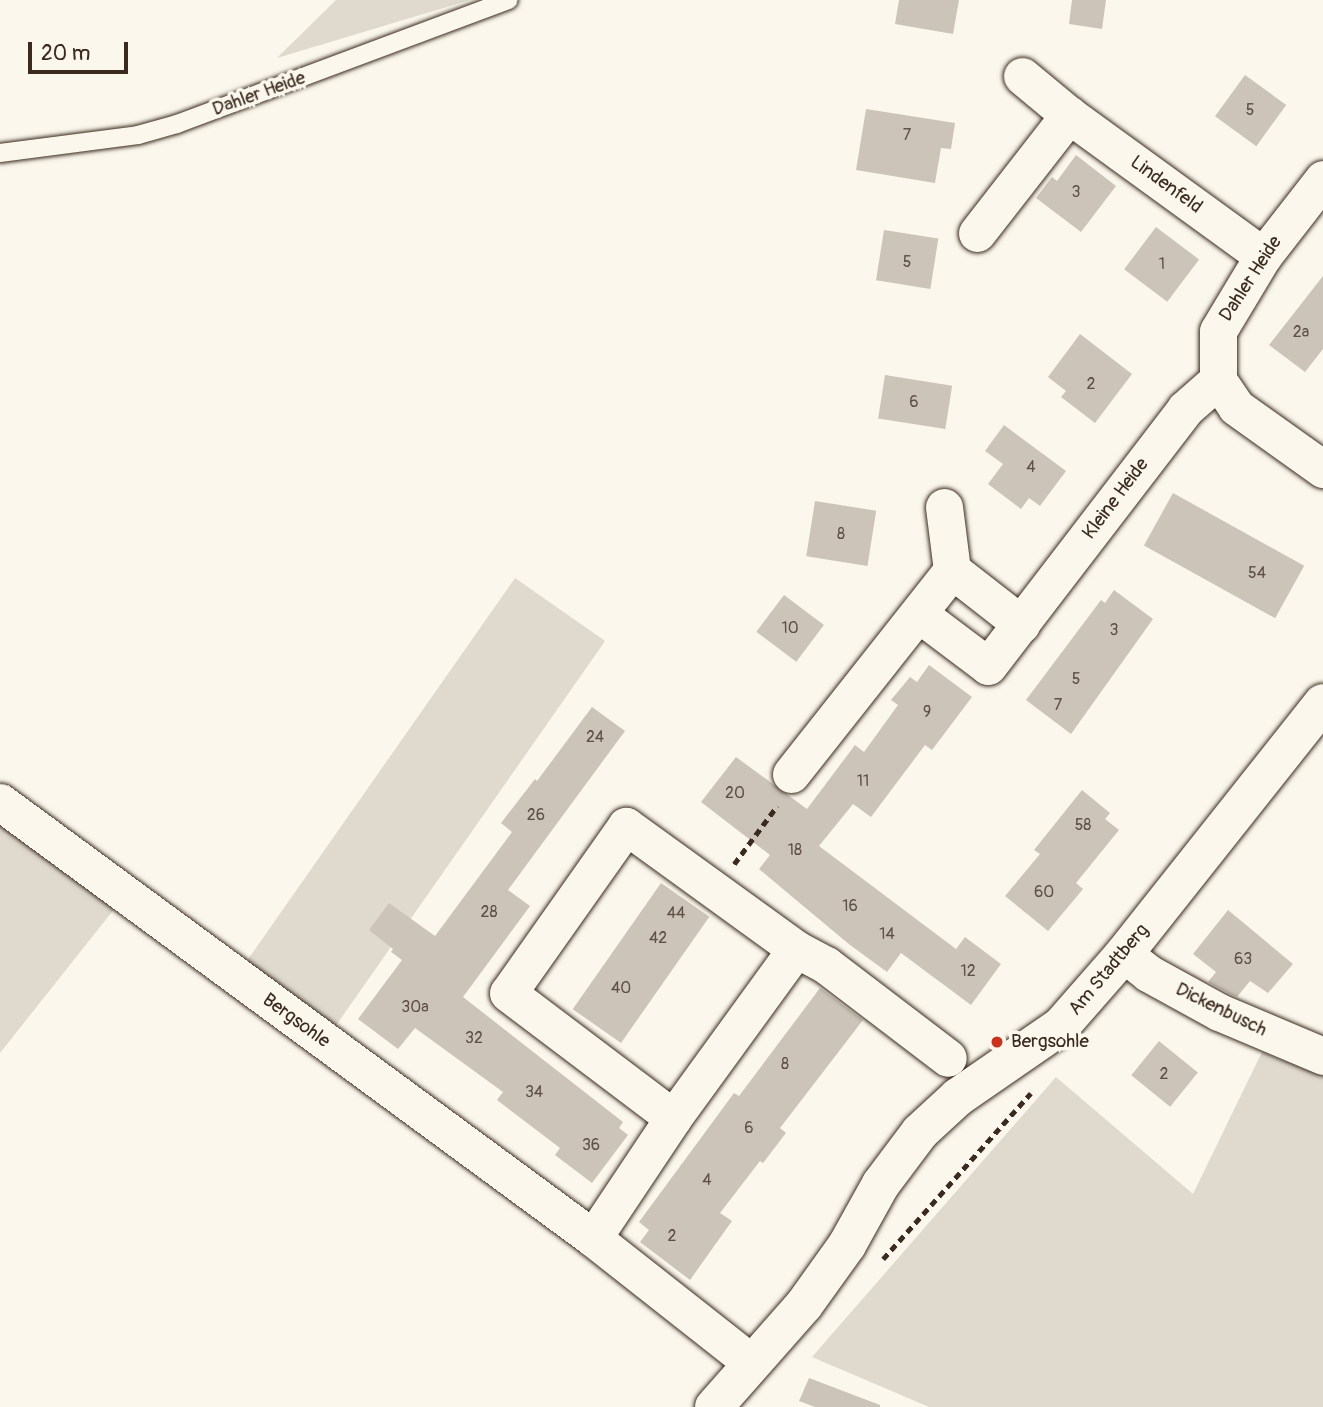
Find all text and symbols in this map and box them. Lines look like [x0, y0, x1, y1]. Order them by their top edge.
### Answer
scale bar [32, 28, 131, 72]
text: 20 m [41, 40, 90, 67]
street label: Dahler Heide [209, 67, 309, 121]
house number: 5 [1246, 100, 1254, 120]
house number: 7 [903, 125, 911, 145]
street label: Lindenfeld [1125, 151, 1207, 219]
house number: 3 [1072, 182, 1080, 202]
street label: Dahler Heide [1215, 232, 1287, 326]
house number: 5 [903, 252, 911, 272]
house number: 1 [1159, 254, 1165, 274]
house number: 2a [1293, 322, 1309, 342]
house number: 2 [1087, 374, 1095, 394]
house number: 6 [909, 392, 919, 412]
street label: Kleine Heide [1078, 454, 1154, 544]
house number: 4 [1026, 457, 1036, 477]
house number: 8 [837, 524, 845, 544]
house number: 54 [1248, 563, 1266, 583]
house number: 10 [781, 618, 799, 638]
house number: 3 [1110, 620, 1118, 640]
house number: 5 [1072, 669, 1080, 689]
house number: 7 [1054, 695, 1062, 715]
house number: 9 [923, 702, 931, 722]
house number: 24 [586, 727, 604, 747]
house number: 11 [857, 771, 869, 791]
house number: 20 [725, 783, 745, 803]
house number: 26 [527, 805, 545, 825]
house number: 58 [1075, 815, 1091, 835]
house number: 18 [788, 840, 802, 860]
house number: 60 [1034, 882, 1054, 902]
house number: 16 [842, 896, 858, 916]
house number: 28 [480, 902, 498, 922]
house number: 44 [667, 903, 685, 923]
street label: Am Stadtberg [1064, 920, 1154, 1020]
house number: 14 [879, 924, 895, 944]
house number: 42 [649, 928, 667, 948]
house number: 63 [1234, 949, 1252, 969]
house number: 12 [960, 961, 976, 981]
house number: 40 [611, 978, 631, 998]
street label: Dickenbusch [1172, 978, 1270, 1042]
street label: Bergsohle [258, 989, 334, 1053]
house number: 30a [401, 997, 429, 1017]
house number: 32 [465, 1028, 483, 1048]
place label: Bergsohle [1011, 1031, 1089, 1053]
marker: Bergsohle [989, 1034, 1005, 1050]
house number: 8 [781, 1054, 789, 1074]
house number: 2 [1160, 1064, 1168, 1084]
house number: 34 [525, 1082, 543, 1102]
house number: 6 [744, 1118, 754, 1138]
house number: 36 [582, 1135, 600, 1155]
house number: 4 [702, 1170, 712, 1190]
house number: 2 [668, 1226, 676, 1246]

